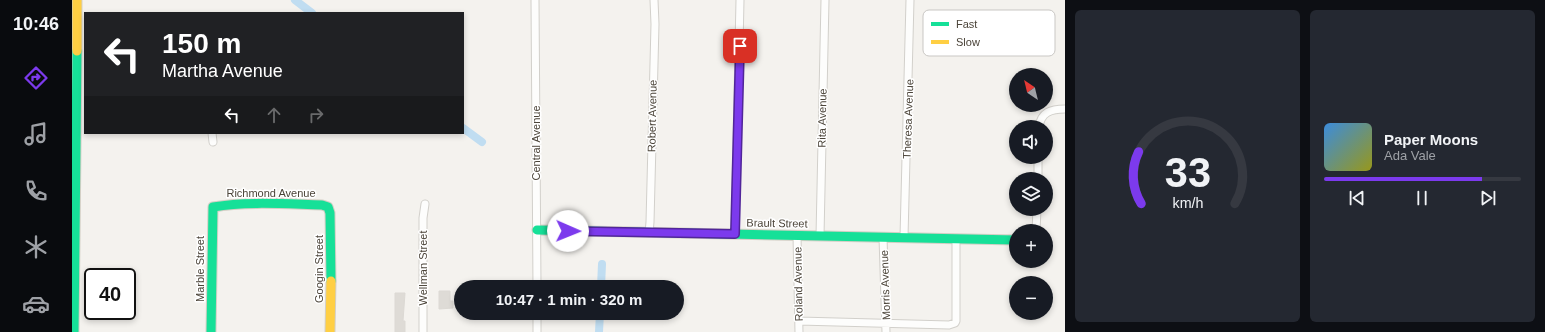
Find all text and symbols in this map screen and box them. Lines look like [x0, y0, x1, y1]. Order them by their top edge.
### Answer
legend [923, 10, 1055, 56]
text: 10:46 [13, 14, 59, 34]
text: Fast [956, 18, 977, 30]
icon: left [96, 28, 148, 80]
text: 150 m [162, 28, 241, 59]
pin [723, 29, 757, 63]
icon: arrive [729, 35, 751, 57]
text: Slow [956, 36, 980, 48]
text: Martha Avenue [162, 61, 283, 81]
icon: directions [22, 64, 50, 92]
north arrow [1009, 68, 1053, 112]
map controls [1009, 68, 1053, 320]
street label: Theresa Avenue [901, 79, 915, 159]
street label: Robert Avenue [645, 80, 659, 152]
street label: Rita Avenue [815, 88, 829, 148]
icon: left [221, 104, 243, 126]
icon: ahead [263, 104, 285, 126]
icon: right [305, 104, 327, 126]
street label: Central Avenue [530, 105, 542, 181]
icon: music [22, 120, 50, 148]
button: sound [1009, 120, 1053, 164]
text: Paper Moons [1384, 131, 1478, 148]
text: Ada Vale [1384, 148, 1436, 163]
text: 33 [1164, 149, 1211, 196]
button: layers [1009, 172, 1053, 216]
icon: phone [22, 177, 50, 205]
street label: Richmond Avenue [226, 187, 316, 199]
icon: previous [1346, 187, 1368, 209]
icon: pause [1411, 187, 1433, 209]
icon: next [1477, 187, 1499, 209]
text: km/h [1172, 195, 1203, 211]
position arrow [547, 210, 589, 252]
street label: Brault Street [746, 216, 808, 230]
button: + [1009, 224, 1053, 268]
street label: Wellman Street [417, 231, 429, 306]
icon: climate [22, 233, 50, 261]
street label: Googin Street [313, 235, 325, 303]
street label: Marble Street [194, 236, 206, 302]
street label: Roland Avenue [791, 247, 805, 321]
street label: Morris Avenue [878, 250, 892, 320]
speed limit sign: 40 [84, 268, 136, 320]
button: − [1009, 276, 1053, 320]
icon: car [22, 290, 50, 318]
text: 10:47 · 1 min · 320 m [496, 291, 642, 308]

